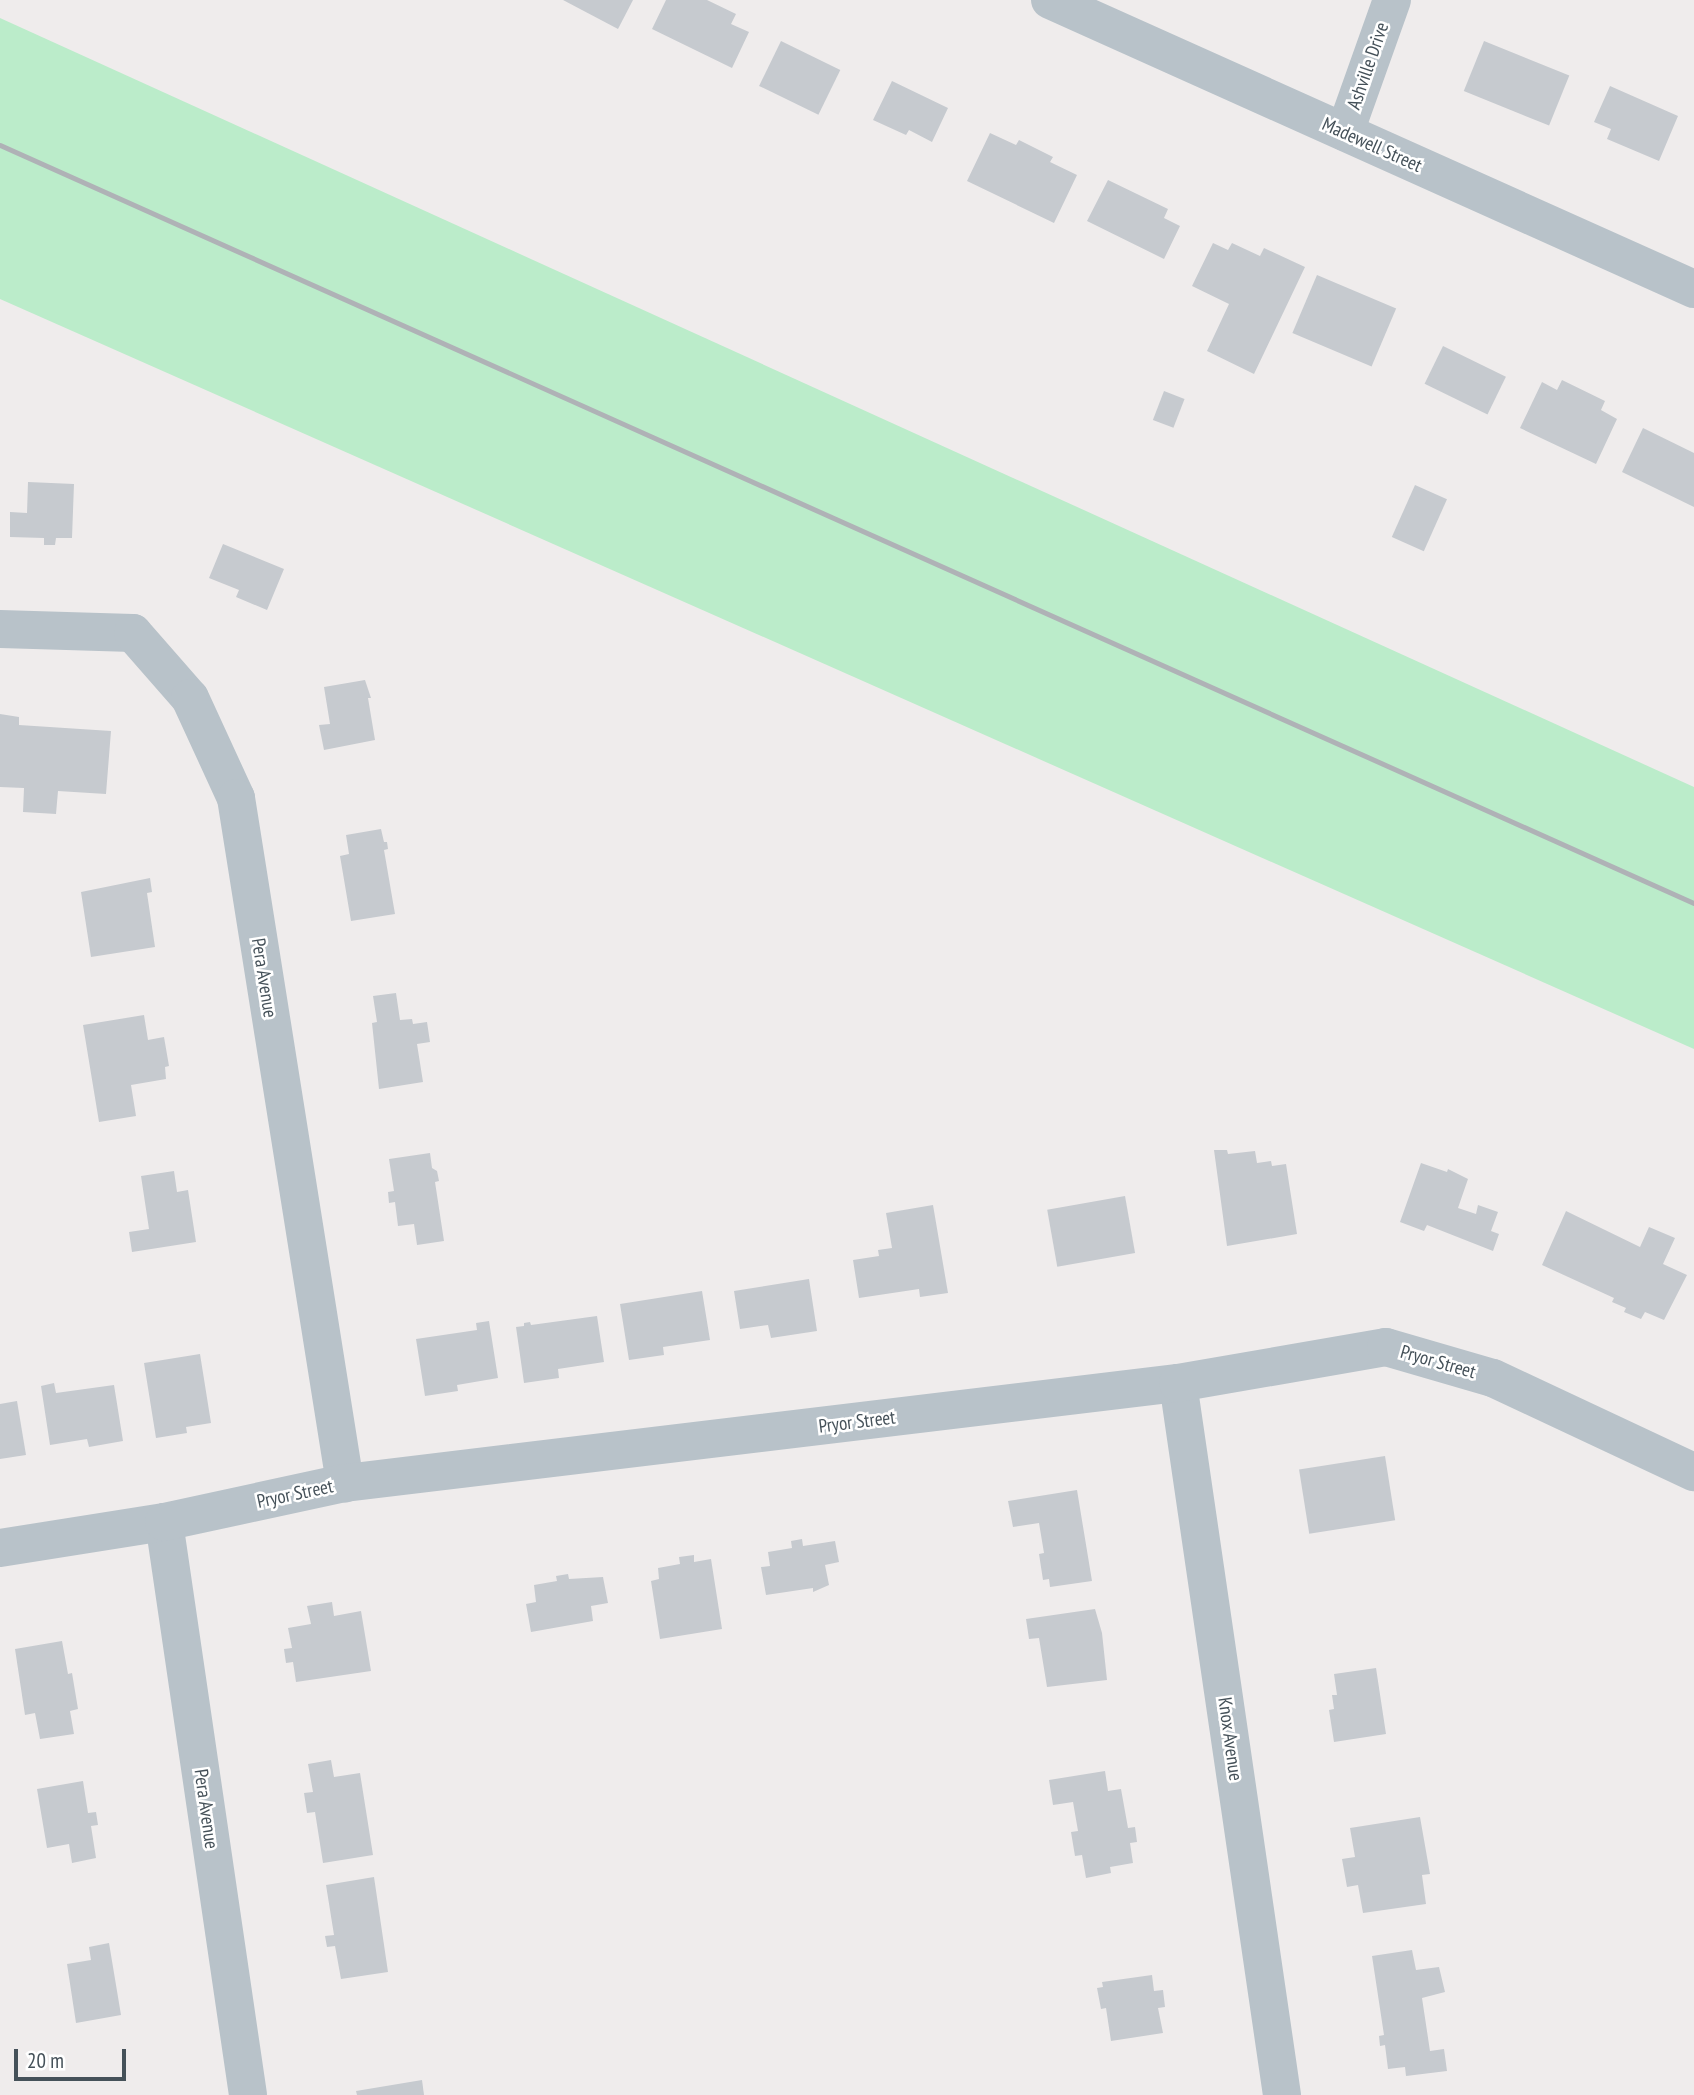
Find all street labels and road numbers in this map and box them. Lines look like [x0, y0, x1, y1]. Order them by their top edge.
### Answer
street label: Ashville Drive [1342, 19, 1394, 113]
street label: Madewell Street [1319, 113, 1425, 177]
street label: Pera Avenue [246, 936, 282, 1020]
street label: Pryor Street [1398, 1340, 1478, 1384]
street label: Pryor Street [817, 1406, 897, 1438]
street label: Pryor Street [255, 1475, 335, 1513]
street label: Knox Avenue [1213, 1695, 1247, 1783]
street label: Pera Avenue [189, 1767, 223, 1851]

